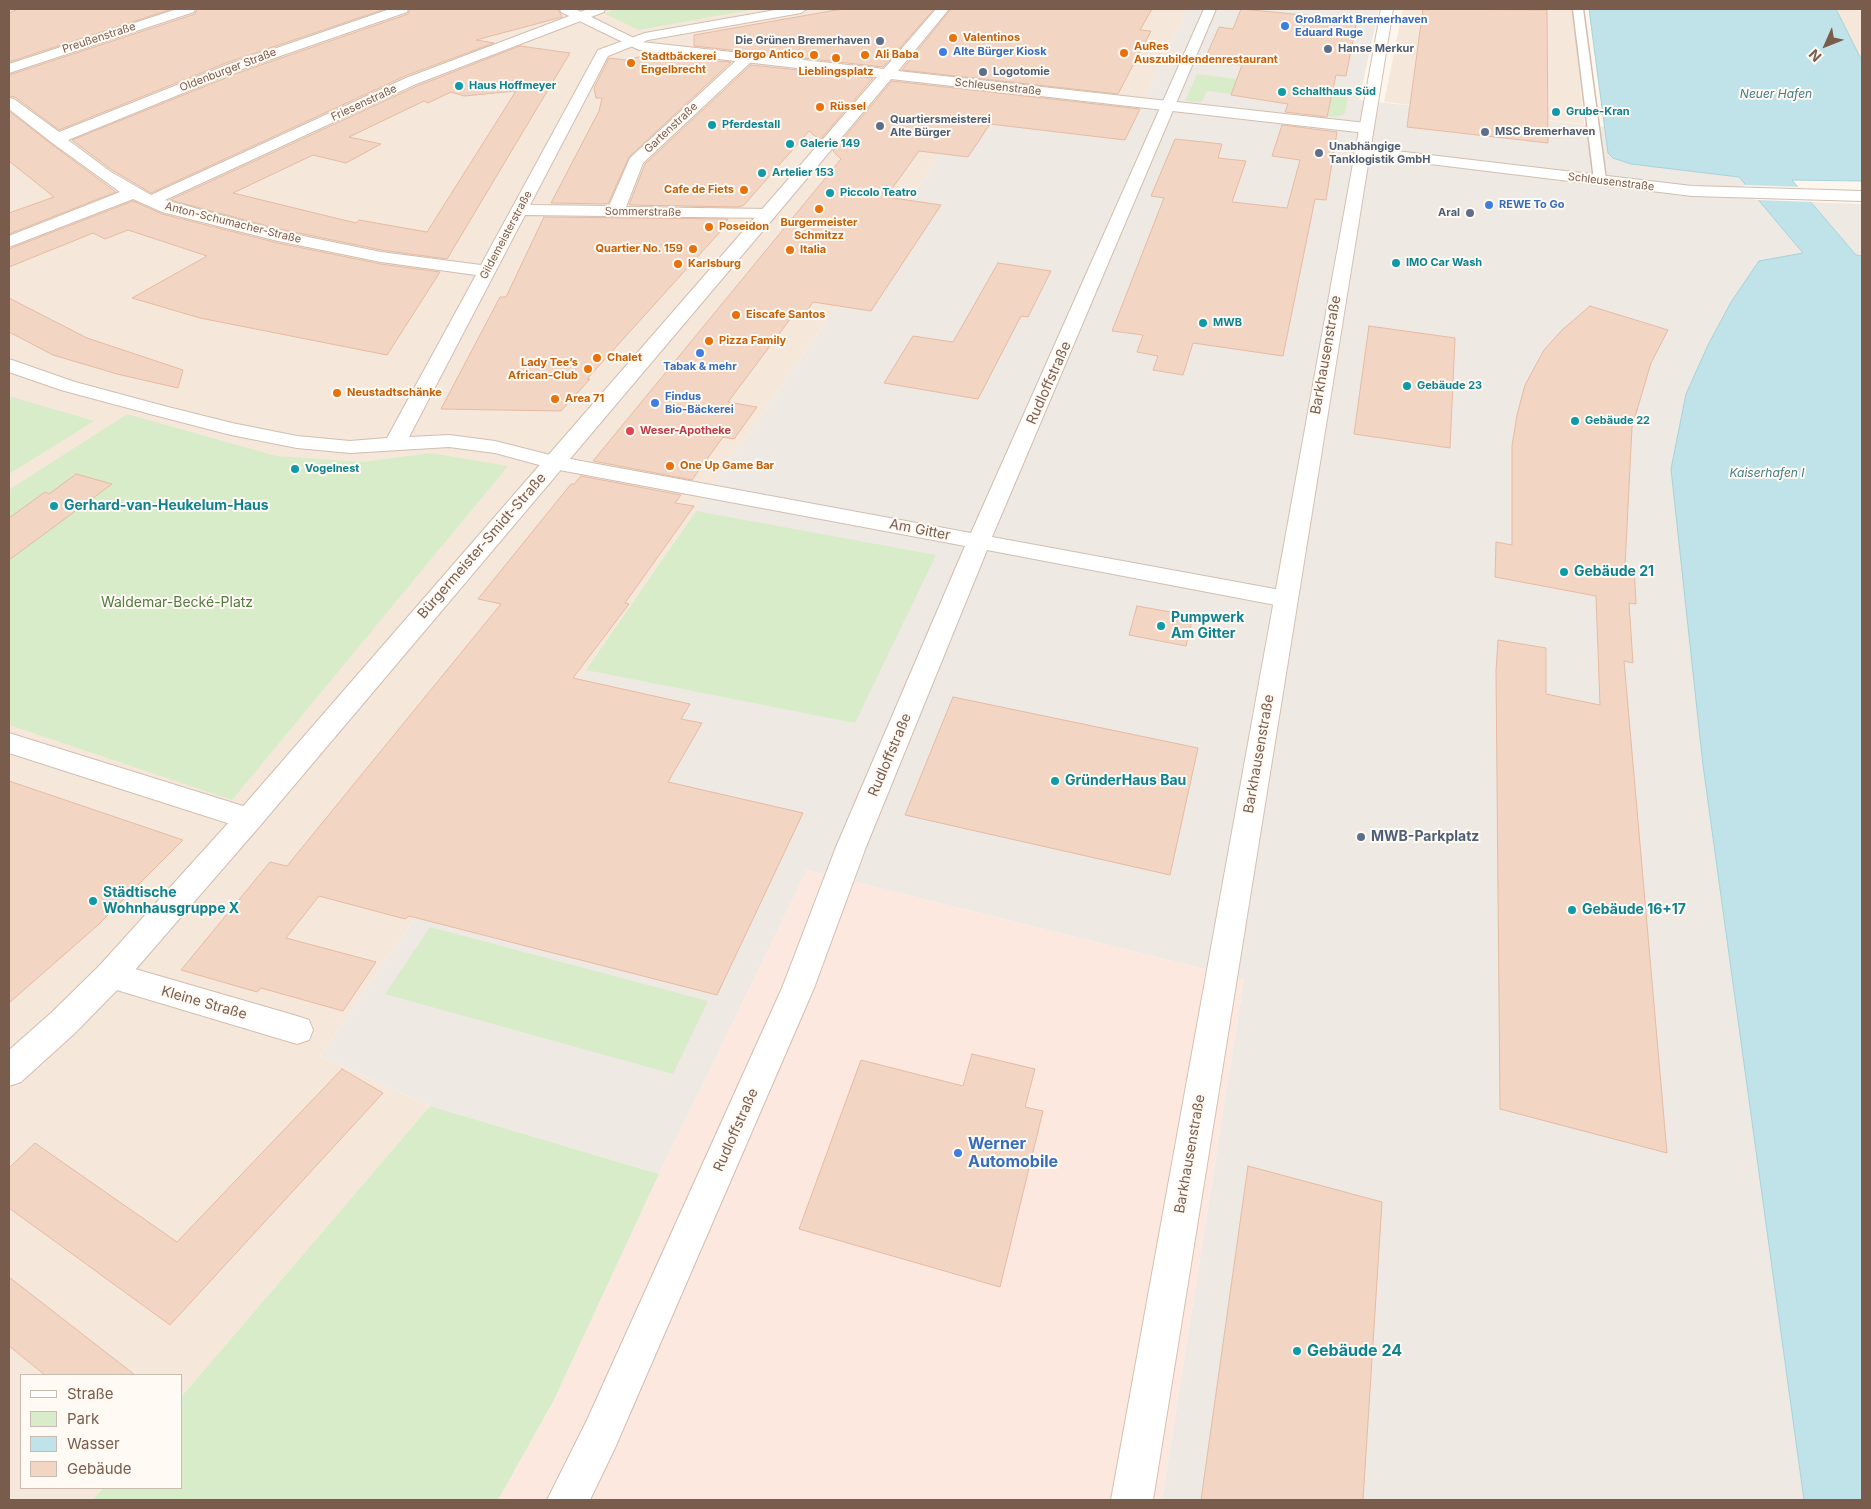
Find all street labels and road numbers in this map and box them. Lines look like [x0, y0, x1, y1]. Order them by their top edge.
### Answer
street label: Preußenstraße [61, 20, 137, 56]
street label: Oldenburger Straße [178, 45, 278, 95]
street label: Schleusenstraße [954, 76, 1042, 98]
street label: Friesenstraße [329, 82, 399, 124]
street label: Gartenstraße [642, 100, 700, 156]
street label: Schleusenstraße [1567, 170, 1655, 194]
street label: Gildemeisterstraße [477, 189, 535, 281]
street label: Anton-Schumacher-Straße [163, 200, 303, 246]
street label: Sommerstraße [605, 205, 681, 219]
street label: Barkhausenstraße [1307, 294, 1345, 416]
street label: Rudloffstraße [1023, 339, 1075, 427]
street label: Bürgermeister-Smidt-Straße [414, 470, 550, 622]
street label: Am Gitter [888, 516, 952, 544]
street label: Barkhausenstraße [1240, 693, 1278, 815]
street label: Rudloffstraße [865, 711, 915, 799]
street label: Kleine Straße [159, 983, 249, 1023]
street label: Rudloffstraße [710, 1086, 762, 1174]
street label: Barkhausenstraße [1171, 1093, 1209, 1215]

